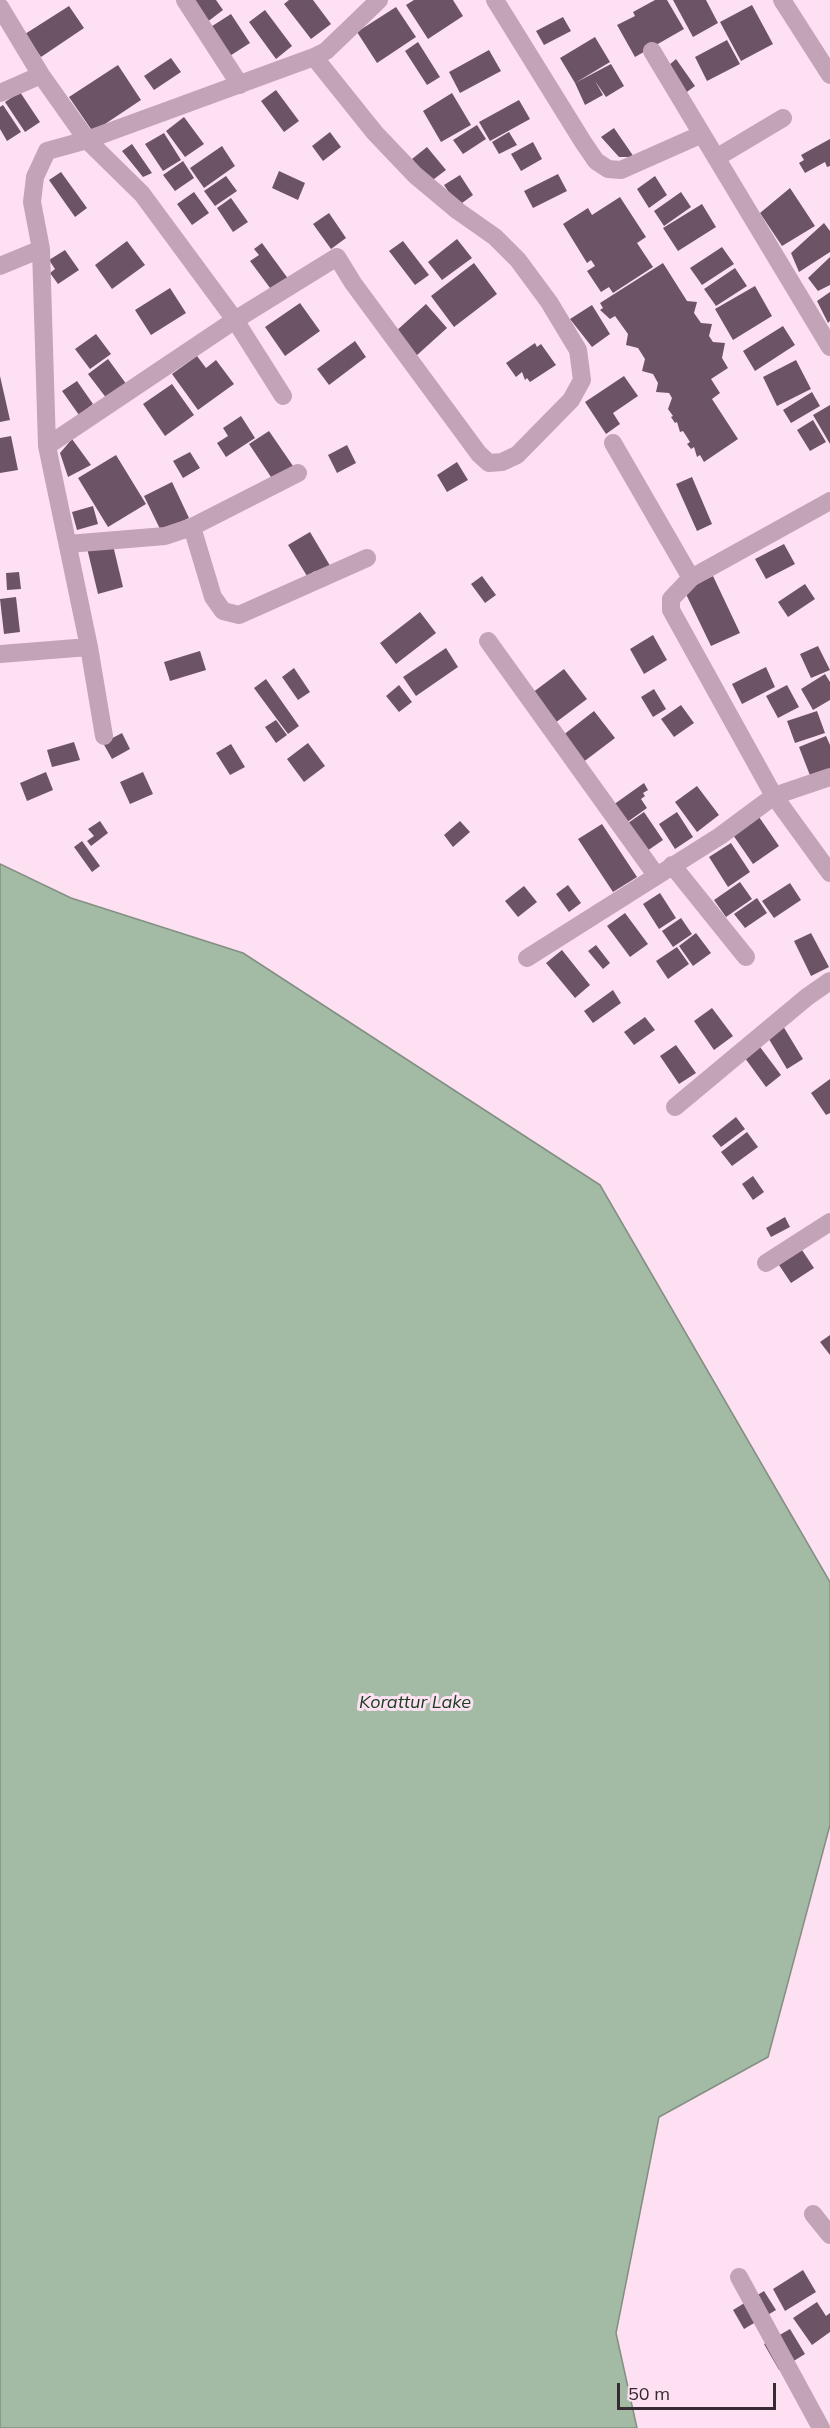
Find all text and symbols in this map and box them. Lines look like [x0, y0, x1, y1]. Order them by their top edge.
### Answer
water label: Korattur Lake [359, 1692, 471, 1714]
scale bar [620, 2371, 779, 2409]
text: 50 m [628, 2382, 670, 2405]

